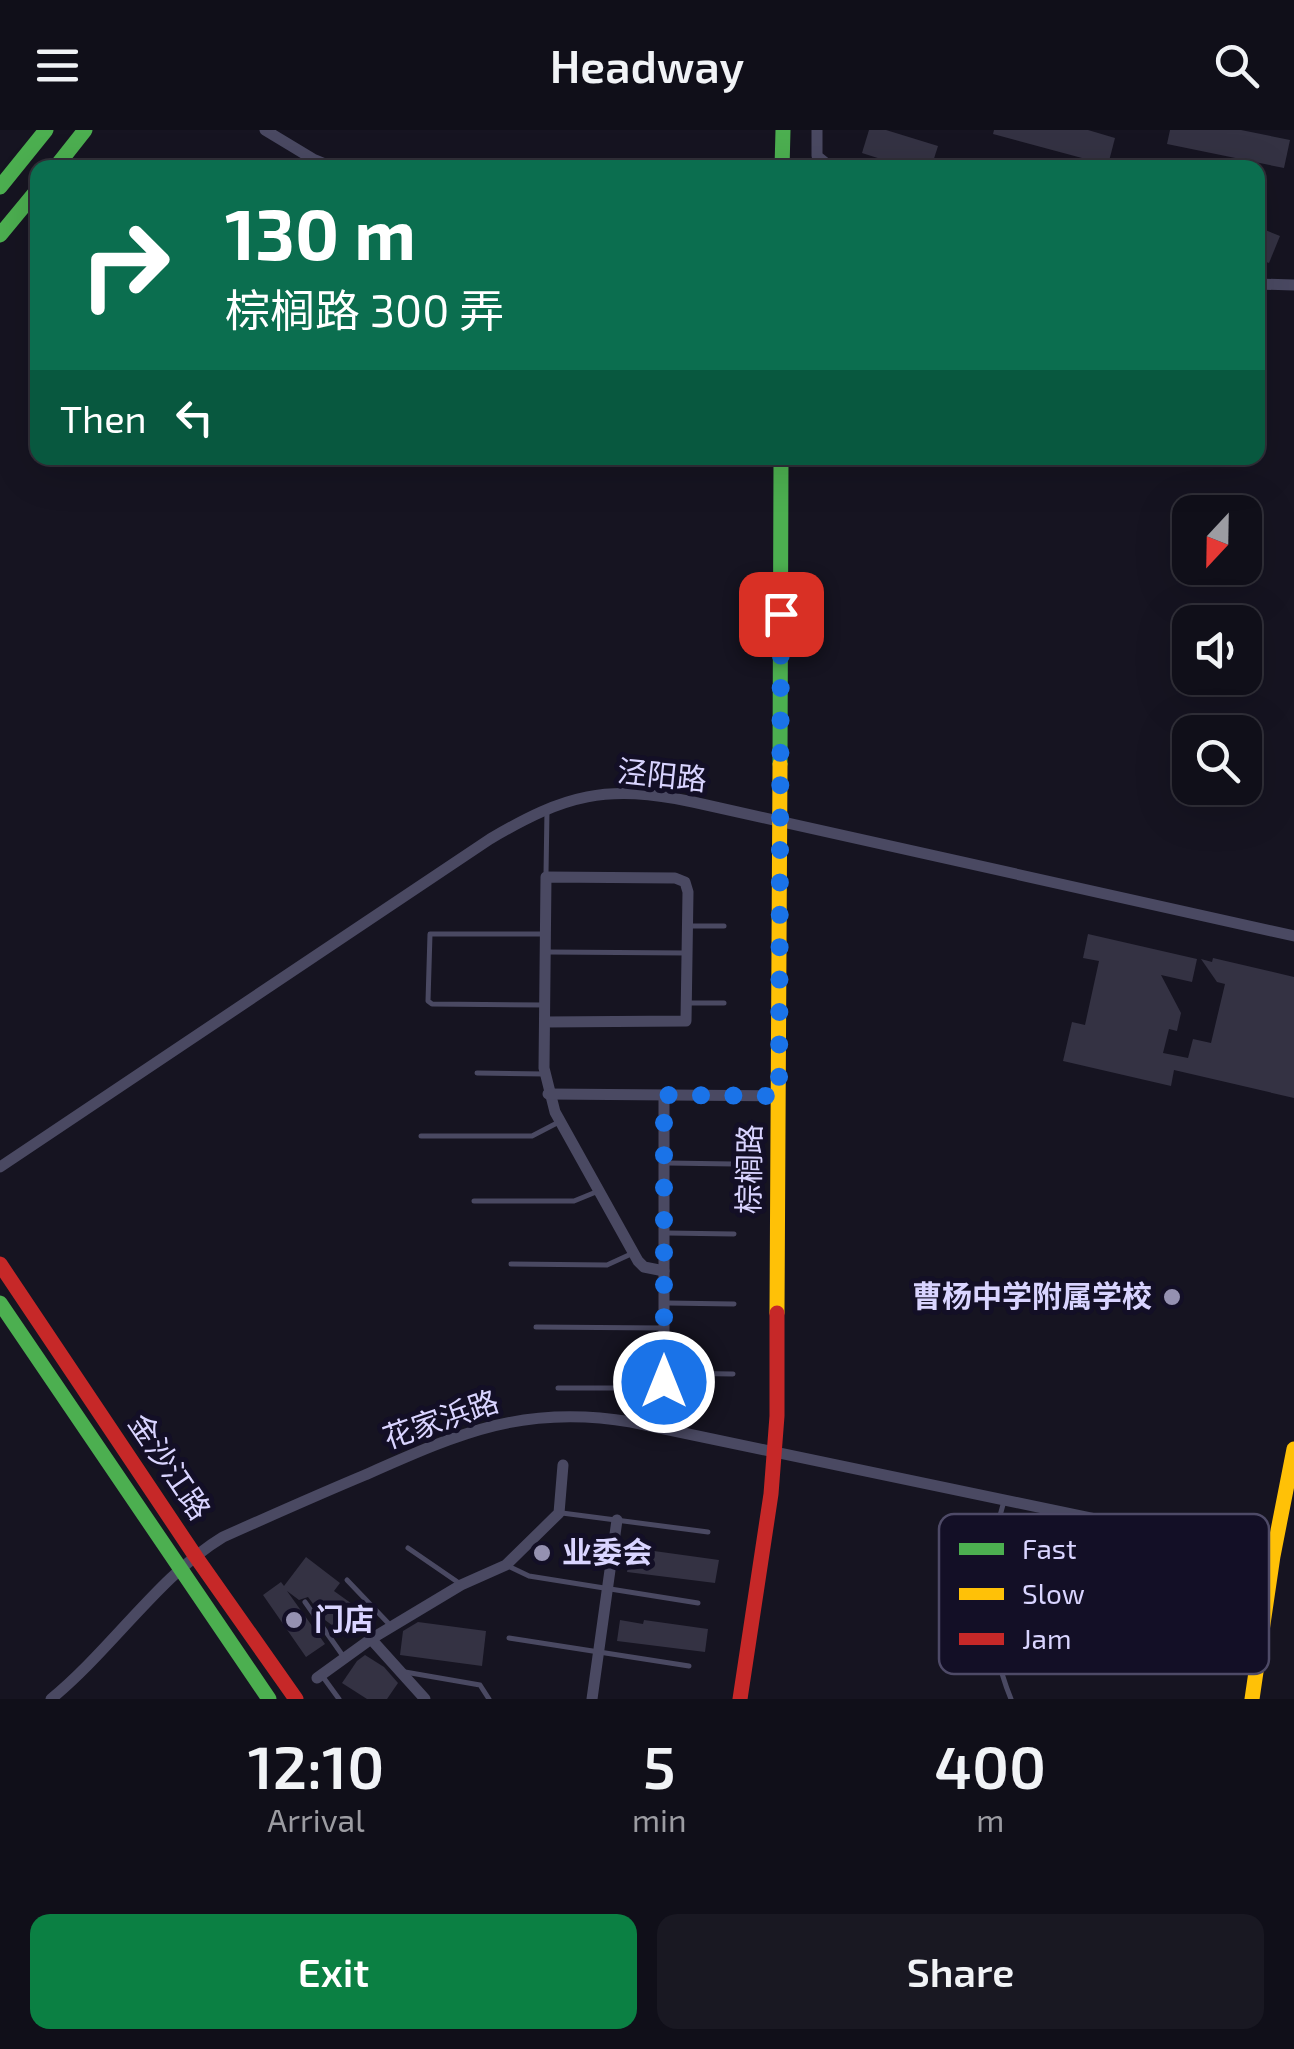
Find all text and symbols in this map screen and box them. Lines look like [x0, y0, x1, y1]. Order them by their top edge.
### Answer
icon: menu [30, 38, 85, 93]
text: Headway [550, 38, 744, 92]
icon: search [1209, 38, 1264, 93]
text: 130 m [225, 190, 416, 274]
icon: right [60, 200, 190, 330]
text: 棕榈路 300 弄 [225, 282, 504, 336]
icon: left [167, 390, 222, 445]
text: Then [60, 395, 147, 441]
north arrow [1172, 495, 1262, 585]
map controls [1172, 495, 1262, 805]
pin [739, 572, 824, 657]
icon: arrive [754, 587, 809, 642]
button: sound [1172, 605, 1262, 695]
button: search [1172, 715, 1262, 805]
street label: 泾阳路 [616, 751, 709, 797]
street label: 棕榈路 [729, 1124, 767, 1214]
place label: 曹杨中学附属学校 [912, 1277, 1152, 1313]
marker: 曹杨中学附属学校 [1161, 1286, 1183, 1308]
position arrow [612, 1330, 716, 1434]
street label: 花家浜路 [378, 1382, 503, 1455]
street label: 金沙江路 [122, 1406, 219, 1526]
legend [939, 1514, 1269, 1674]
text: Fast [1022, 1531, 1077, 1565]
place label: 业委会 [562, 1533, 652, 1569]
marker: 业委会 [531, 1542, 553, 1564]
text: Slow [1022, 1576, 1085, 1610]
place label: 门店 [314, 1600, 374, 1636]
marker: 门店 [283, 1609, 305, 1631]
text: Jam [1022, 1621, 1071, 1655]
text: 12:10 [248, 1729, 384, 1801]
text: 5 [643, 1729, 676, 1801]
text: 400 [934, 1729, 1046, 1801]
text: Arrival [267, 1800, 365, 1838]
text: min [632, 1800, 687, 1838]
text: m [976, 1800, 1004, 1838]
button: Exit [30, 1914, 637, 2029]
button: Share [657, 1914, 1264, 2029]

